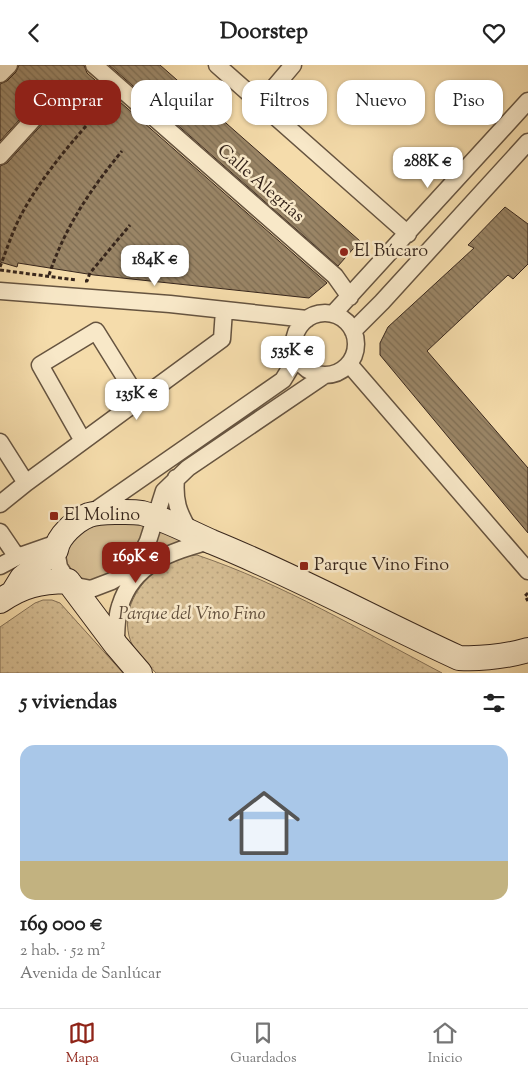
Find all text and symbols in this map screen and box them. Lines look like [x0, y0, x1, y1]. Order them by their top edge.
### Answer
text: Doorstep [220, 17, 308, 49]
icon: back [20, 19, 48, 47]
icon: heart [480, 19, 508, 47]
chip: Comprar [15, 80, 121, 125]
chip: Alquilar [131, 80, 232, 125]
chip: Filtros [242, 80, 327, 125]
chip: Nuevo [337, 80, 425, 125]
chip: Piso [435, 80, 503, 125]
street label: Calle Alegrías [211, 139, 309, 229]
pin: 288K € [387, 147, 469, 189]
text: 288K € [404, 151, 452, 174]
place label: El Búcaro [354, 239, 428, 265]
pin: 184K € [114, 245, 196, 287]
marker: El Búcaro [338, 246, 350, 258]
text: 184K € [132, 249, 178, 272]
pin: 535K € [252, 335, 334, 378]
text: 535K € [272, 340, 314, 363]
pin: 135K € [96, 379, 178, 421]
text: 135K € [116, 383, 158, 406]
place label: El Molino [64, 503, 140, 529]
marker: El Molino [48, 510, 60, 522]
pin: 169K € [95, 541, 177, 584]
text: 169K € [113, 546, 159, 569]
place label: Parque Vino Fino [314, 553, 449, 579]
marker: Parque Vino Fino [298, 560, 310, 572]
park label: Parque del Vino Fino [118, 602, 266, 628]
text: 5 viviendas [20, 688, 117, 718]
icon: filters [480, 689, 508, 717]
icon: home [219, 778, 309, 868]
text: 169 000 € [20, 910, 103, 940]
text: 2 hab. · 52 m² [20, 940, 106, 963]
text: Avenida de Sanlúcar [20, 963, 161, 986]
tab: Mapa [66, 1019, 99, 1069]
tab: Guardados [230, 1019, 296, 1069]
tab: Inicio [428, 1019, 462, 1069]

